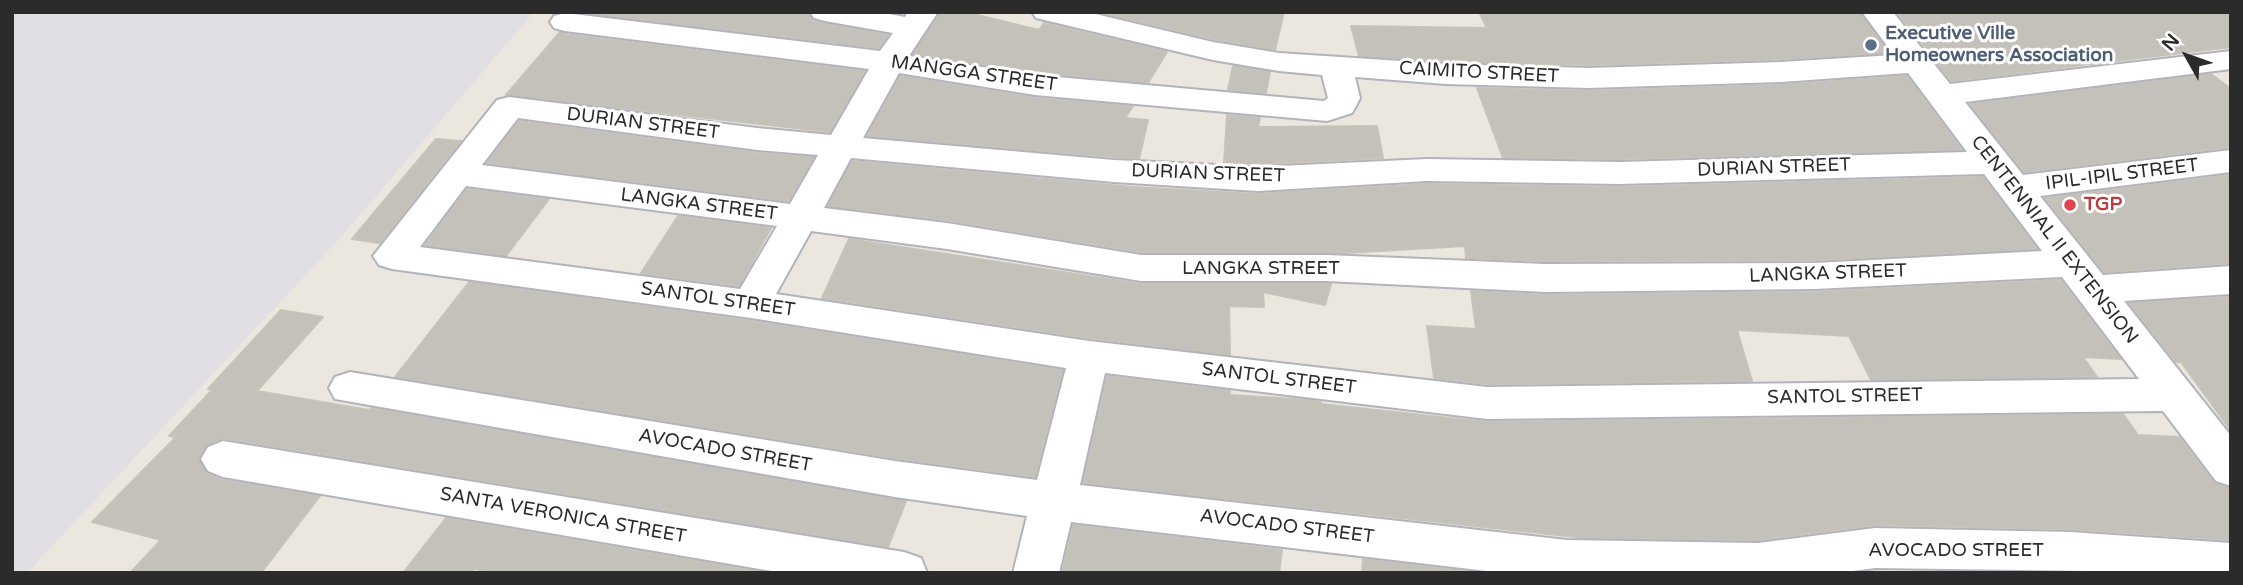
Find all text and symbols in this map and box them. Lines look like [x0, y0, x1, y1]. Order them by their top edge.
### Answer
north arrow [2152, 21, 2222, 91]
place label: Executive Ville Homeowners Association [1885, 23, 2113, 67]
text: N [2158, 30, 2184, 55]
marker: Executive Ville Homeowners Association [1863, 37, 1879, 53]
street label: MANGGA STREET [889, 51, 1059, 97]
street label: CAIMITO STREET [1399, 57, 1559, 89]
street label: DURIAN STREET [565, 103, 721, 145]
street label: CENTENNIAL II EXTENSION [1966, 131, 2142, 349]
street label: DURIAN STREET [1697, 154, 1851, 182]
street label: IPIL-IPIL STREET [2044, 154, 2200, 196]
street label: DURIAN STREET [1131, 160, 1285, 188]
street label: LANGKA STREET [619, 184, 779, 226]
place label: TGP [2084, 194, 2122, 216]
marker: TGP [2062, 197, 2078, 213]
street label: LANGKA STREET [1182, 258, 1340, 280]
street label: LANGKA STREET [1749, 260, 1907, 288]
street label: SANTOL STREET [639, 278, 797, 322]
street label: SANTOL STREET [1200, 358, 1358, 400]
street label: SANTOL STREET [1767, 384, 1923, 410]
street label: AVOCADO STREET [637, 425, 813, 477]
street label: SANTA VERONICA STREET [438, 483, 688, 549]
street label: AVOCADO STREET [1198, 505, 1376, 549]
street label: AVOCADO STREET [1868, 540, 2044, 562]

